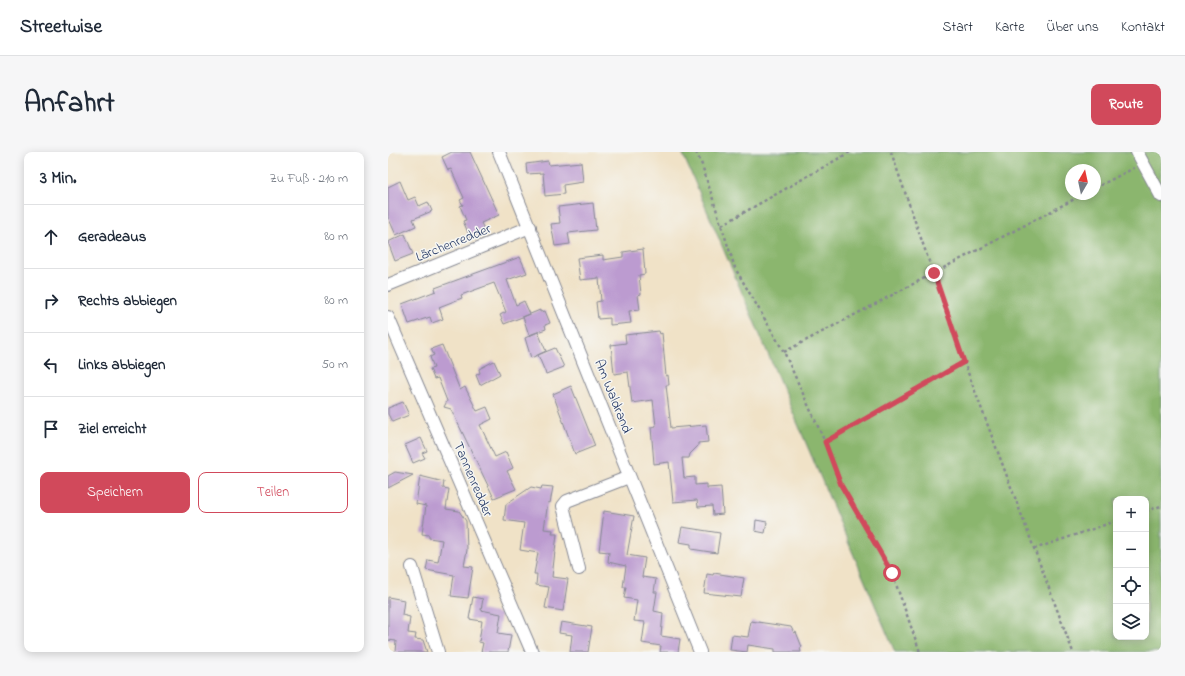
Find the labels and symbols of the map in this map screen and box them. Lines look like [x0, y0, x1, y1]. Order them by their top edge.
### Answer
north arrow [1065, 164, 1101, 200]
street label: Lärchenredder [413, 218, 495, 268]
route end [925, 264, 943, 282]
street label: Am Waldrand [588, 356, 637, 437]
street label: Tannenredder [447, 439, 498, 521]
route start [883, 564, 901, 582]

